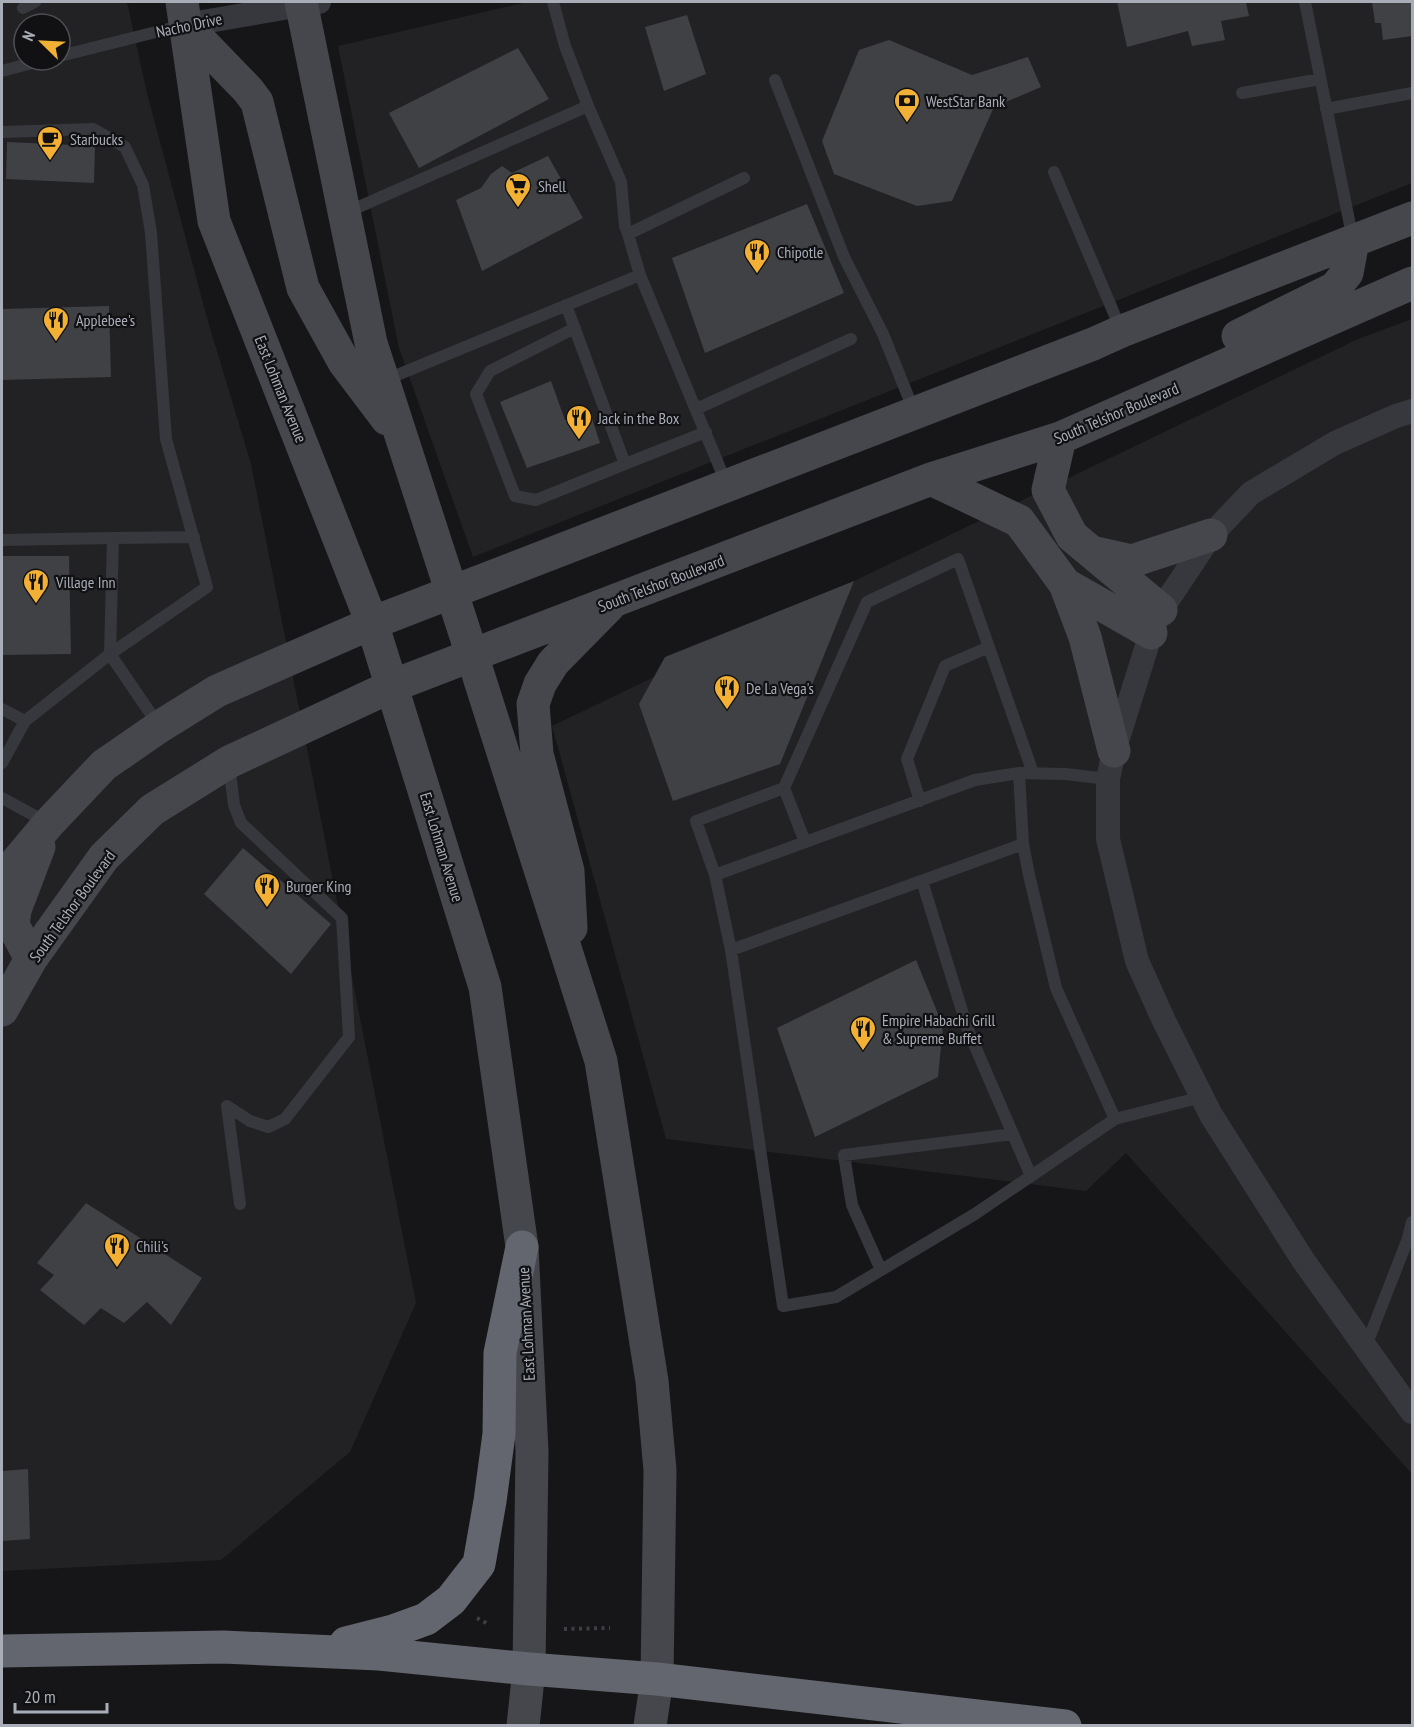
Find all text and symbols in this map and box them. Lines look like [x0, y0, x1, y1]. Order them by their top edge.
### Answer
street label: Nacho Drive [154, 8, 224, 42]
north arrow [12, 12, 72, 72]
text: N [17, 28, 39, 44]
bank icon: WestStar Bank [892, 86, 922, 124]
place label: WestStar Bank [926, 91, 1006, 111]
cafe icon: Starbucks [35, 124, 65, 162]
place label: Starbucks [70, 129, 123, 149]
supermarket icon: Shell [503, 171, 533, 209]
place label: Shell [538, 176, 566, 196]
restaurant icon: Chipotle [742, 237, 772, 275]
place label: Chipotle [777, 242, 823, 262]
restaurant icon: Applebee's [41, 305, 71, 343]
place label: Applebee's [76, 310, 135, 330]
street label: East Lohman Avenue [250, 333, 312, 445]
street label: South Telshor Boulevard [1051, 378, 1181, 448]
restaurant icon: Jack in the Box [564, 403, 594, 441]
place label: Jack in the Box [597, 408, 680, 428]
street label: South Telshor Boulevard [595, 550, 727, 616]
restaurant icon: Village Inn [21, 567, 51, 605]
place label: Village Inn [55, 572, 115, 592]
restaurant icon: De La Vega's [712, 673, 742, 711]
place label: De La Vega's [746, 678, 814, 698]
street label: East Lohman Avenue [416, 790, 468, 904]
street label: South Telshor Boulevard [25, 846, 119, 966]
restaurant icon: Burger King [252, 871, 282, 909]
place label: Burger King [286, 876, 351, 896]
place label: Empire Habachi Grill & Supreme Buffet [882, 1010, 995, 1048]
restaurant icon: Empire Habachi Grill & Supreme Buffet [848, 1014, 878, 1052]
restaurant icon: Chili's [102, 1231, 132, 1269]
place label: Chili's [136, 1236, 169, 1256]
street label: East Lohman Avenue [513, 1267, 539, 1381]
scale bar [15, 1676, 106, 1714]
text: 20 m [24, 1685, 56, 1708]

